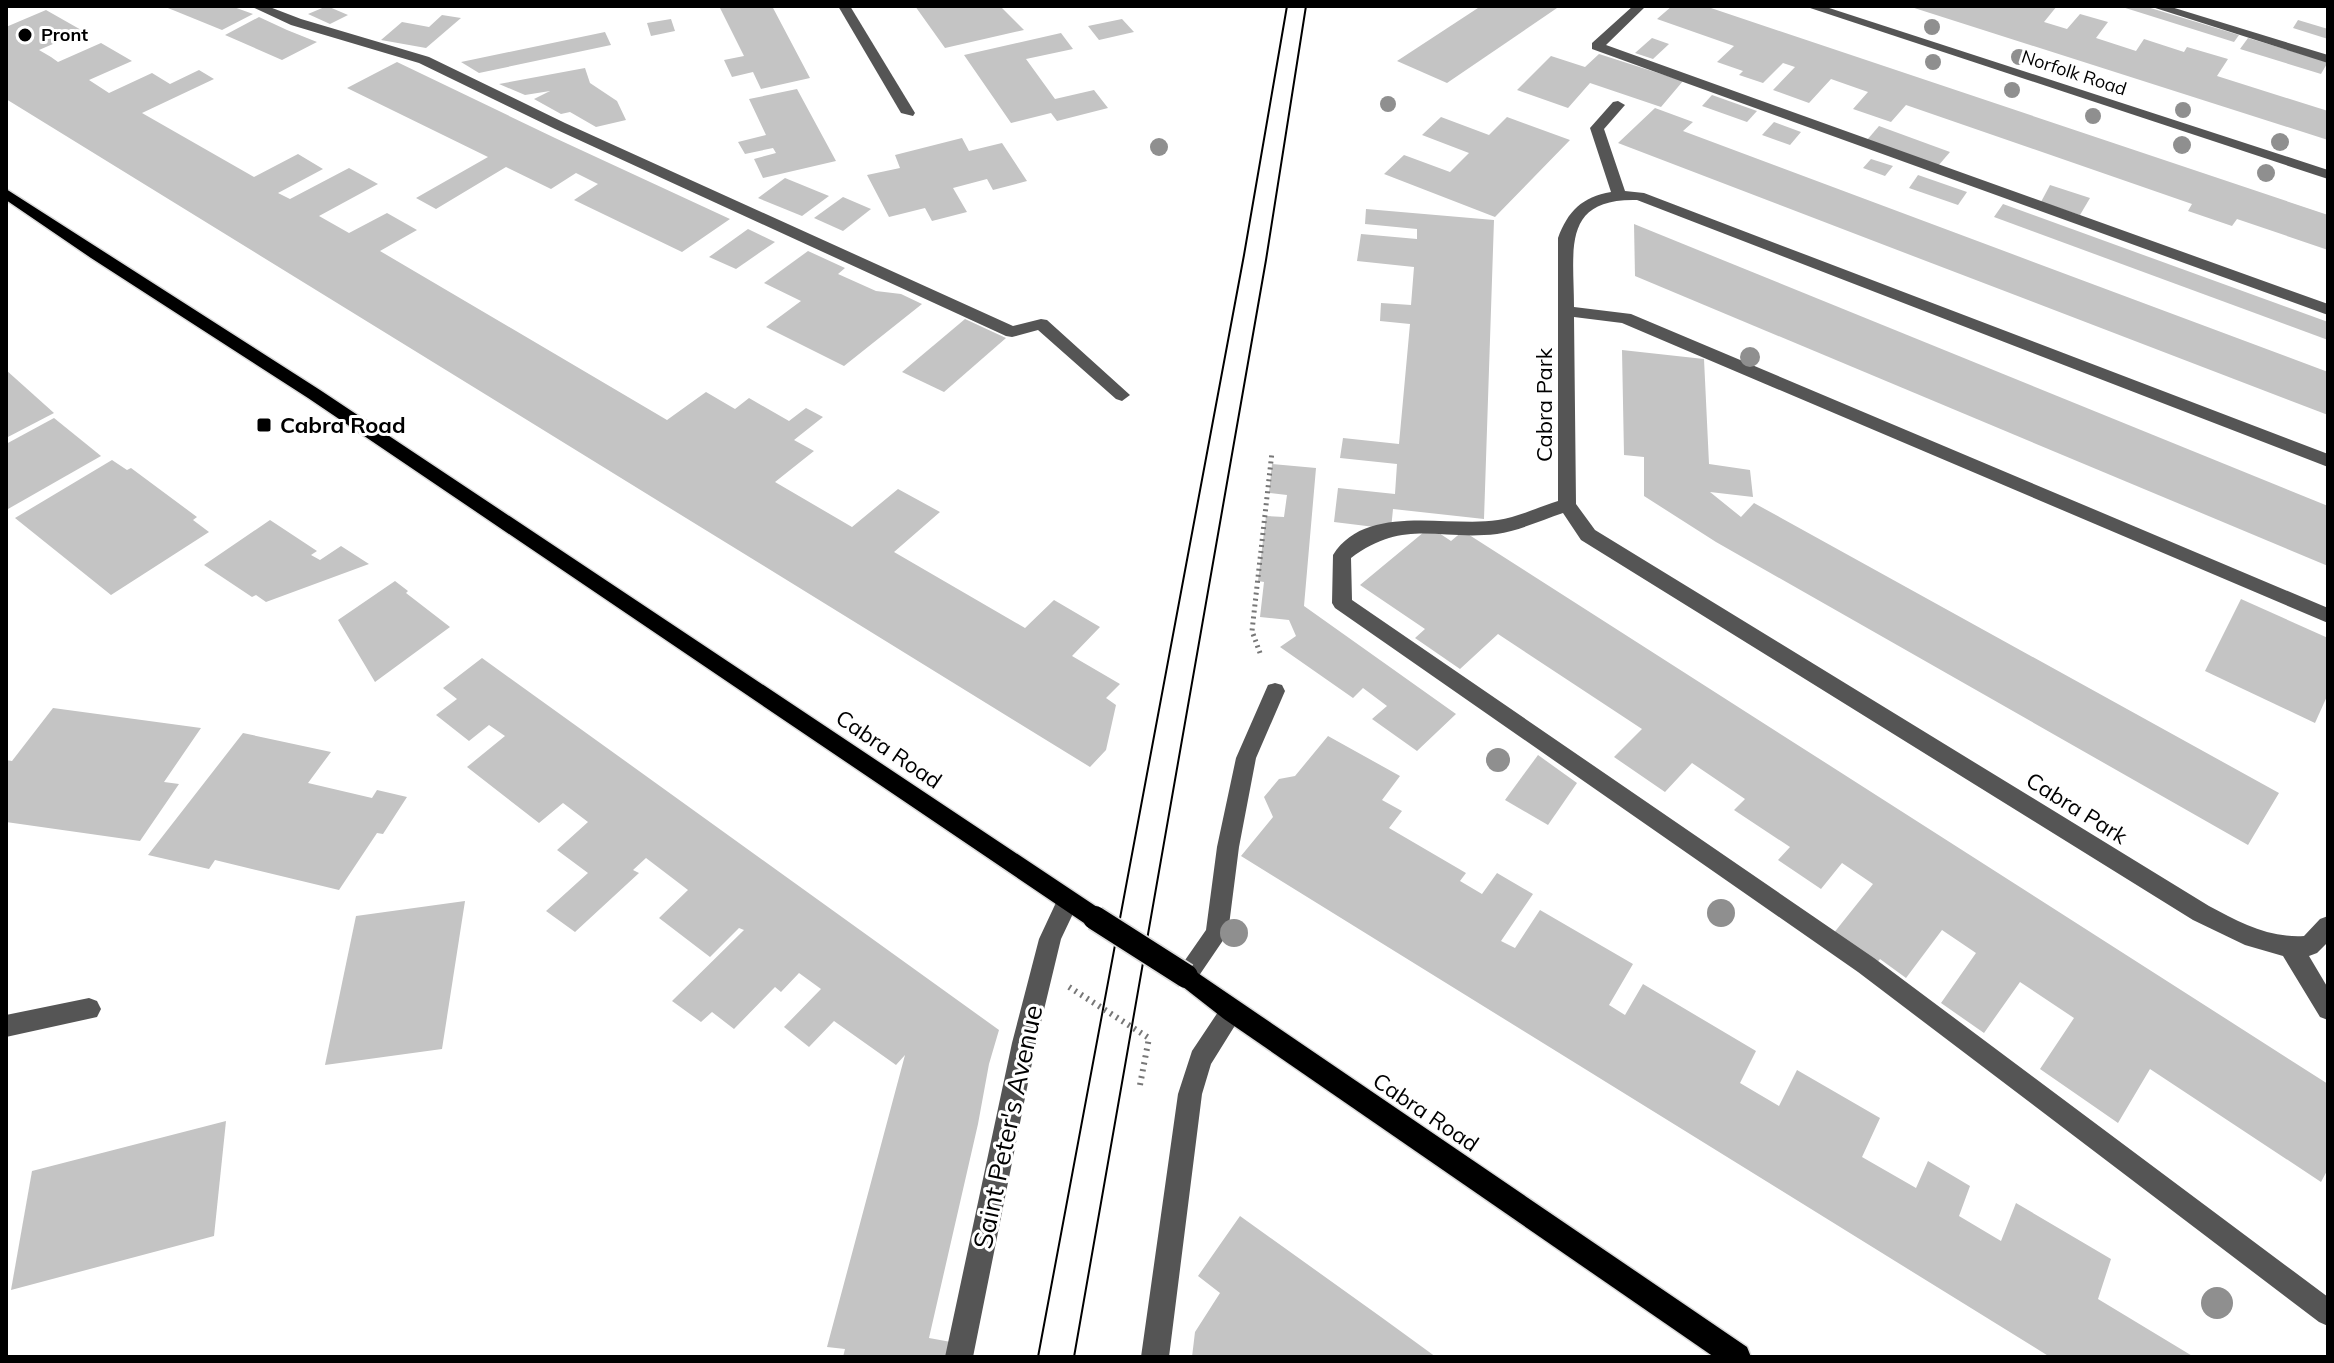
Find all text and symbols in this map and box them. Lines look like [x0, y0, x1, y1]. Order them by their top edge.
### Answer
place label: Pront [41, 23, 88, 46]
marker: Pront [16, 26, 34, 44]
street label: Norfolk Road [2019, 45, 2130, 100]
street label: Cabra Park [1530, 347, 1558, 462]
place label: Cabra Road [280, 411, 406, 439]
marker: Cabra Road [255, 416, 273, 434]
street label: Cabra Road [831, 703, 947, 795]
street label: Cabra Park [2021, 766, 2133, 850]
street label: Saint Peter's Avenue [966, 1002, 1049, 1252]
street label: Cabra Road [1368, 1066, 1484, 1158]

